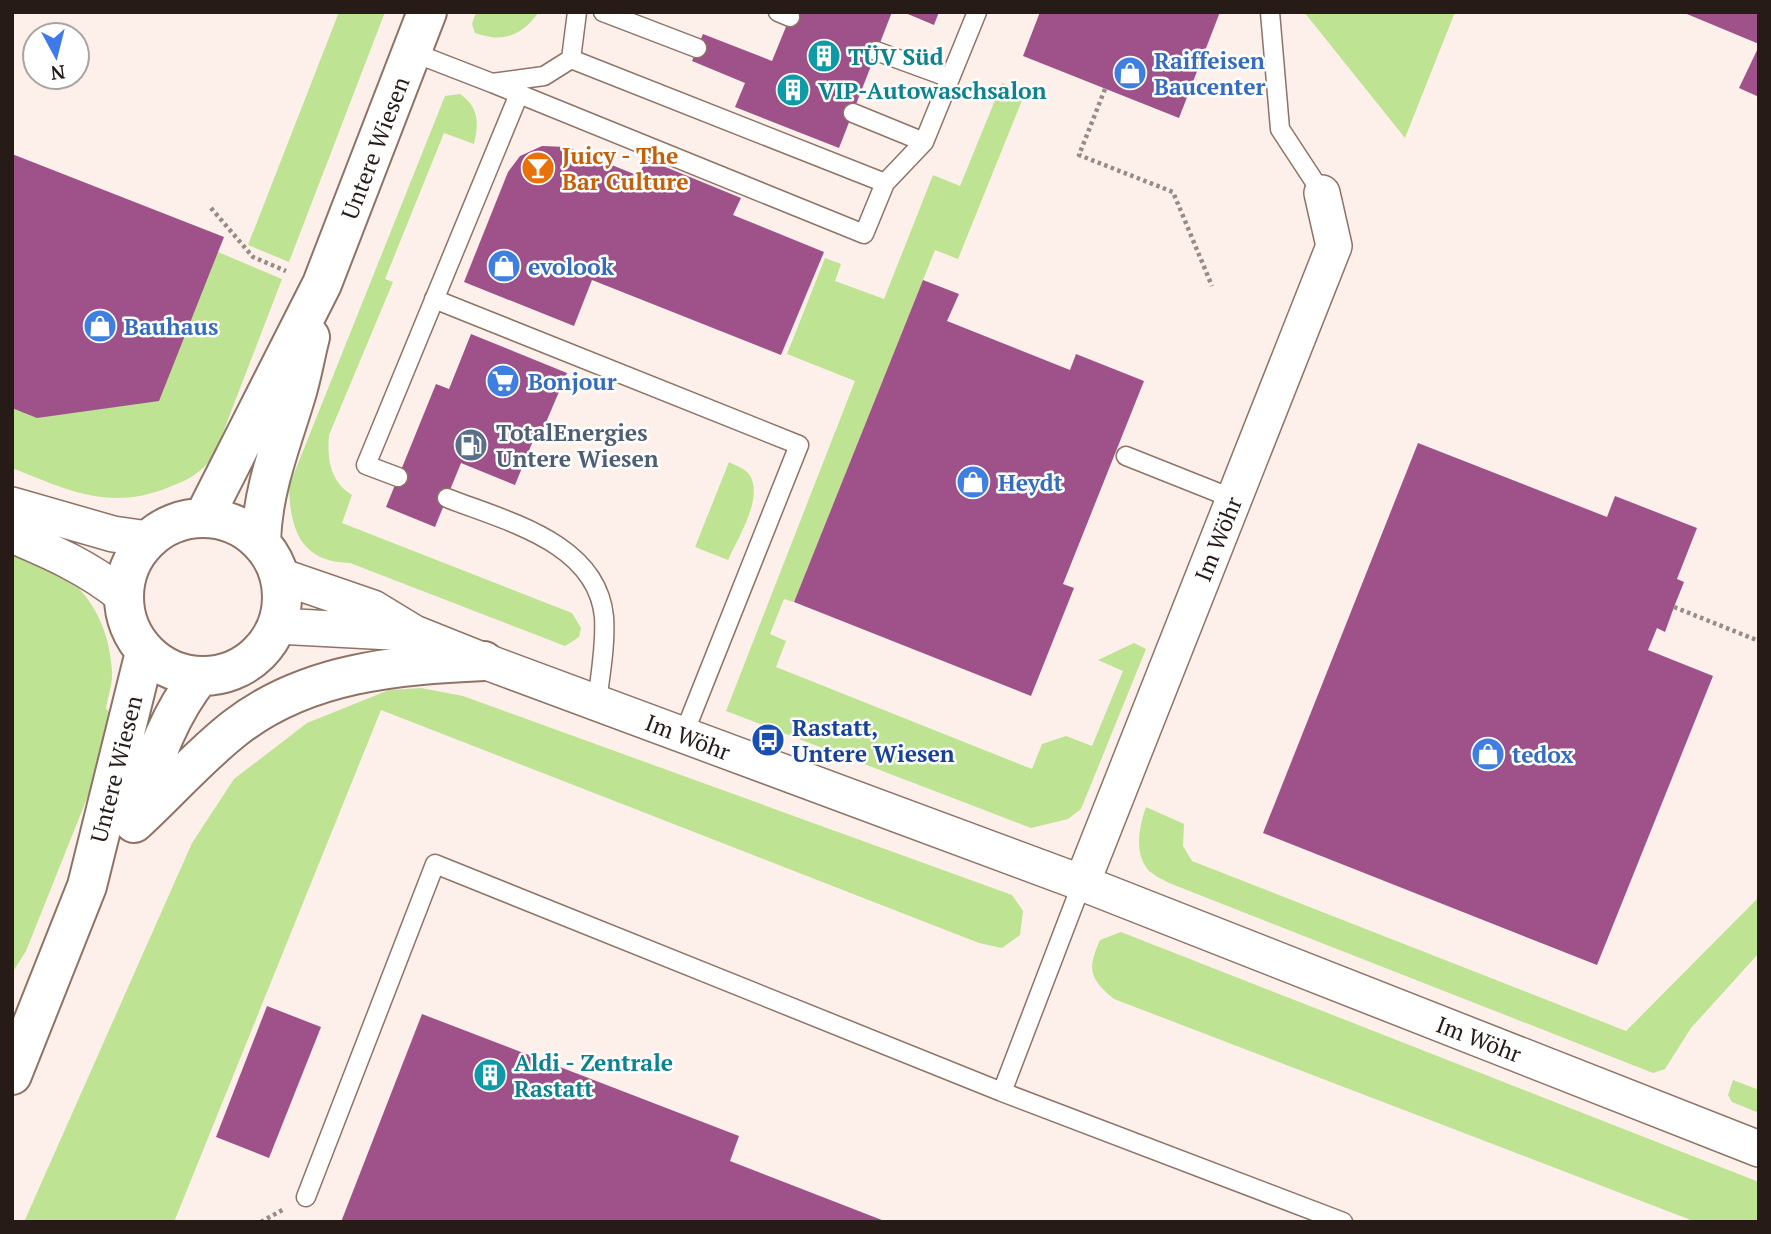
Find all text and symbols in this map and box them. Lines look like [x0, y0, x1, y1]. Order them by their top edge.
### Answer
north arrow [21, 21, 91, 91]
building icon: TÜV Süd [805, 37, 843, 75]
place label: TÜV Süd [848, 41, 944, 72]
place label: Raiffeisen Baucenter [1154, 45, 1266, 102]
shop icon: Raiffeisen Baucenter [1111, 54, 1149, 92]
text: N [49, 60, 67, 87]
building icon: VIP-Autowaschsalon [774, 71, 812, 109]
street label: Untere Wiesen [334, 72, 417, 224]
place label: VIP-Autowaschsalon [818, 75, 1047, 106]
place label: Juicy - The Bar Culture [562, 140, 689, 197]
bar icon: Juicy - The Bar Culture [519, 149, 557, 187]
shop icon: evolook [485, 247, 523, 285]
place label: evolook [528, 251, 615, 282]
shop icon: Bauhaus [81, 307, 119, 345]
place label: Bauhaus [124, 311, 218, 342]
supermarket icon: Bonjour [484, 362, 522, 400]
place label: Bonjour [528, 366, 617, 397]
place label: TotalEnergies Untere Wiesen [496, 417, 659, 474]
fuel station icon: TotalEnergies Untere Wiesen [452, 426, 490, 464]
shop icon: Heydt [954, 463, 992, 501]
place label: Heydt [998, 467, 1063, 498]
street label: Im Wöhr [1187, 492, 1249, 586]
street label: Untere Wiesen [83, 692, 149, 846]
street label: Im Wöhr [641, 707, 735, 767]
place label: Rastatt, Untere Wiesen [792, 712, 955, 769]
bus stop icon: Rastatt, Untere Wiesen [749, 721, 787, 759]
shop icon: tedox [1469, 735, 1507, 773]
place label: tedox [1512, 739, 1574, 770]
street label: Im Wöhr [1432, 1009, 1526, 1069]
place label: Aldi - Zentrale Rastatt [514, 1047, 673, 1104]
building icon: Aldi - Zentrale Rastatt [471, 1056, 509, 1094]

